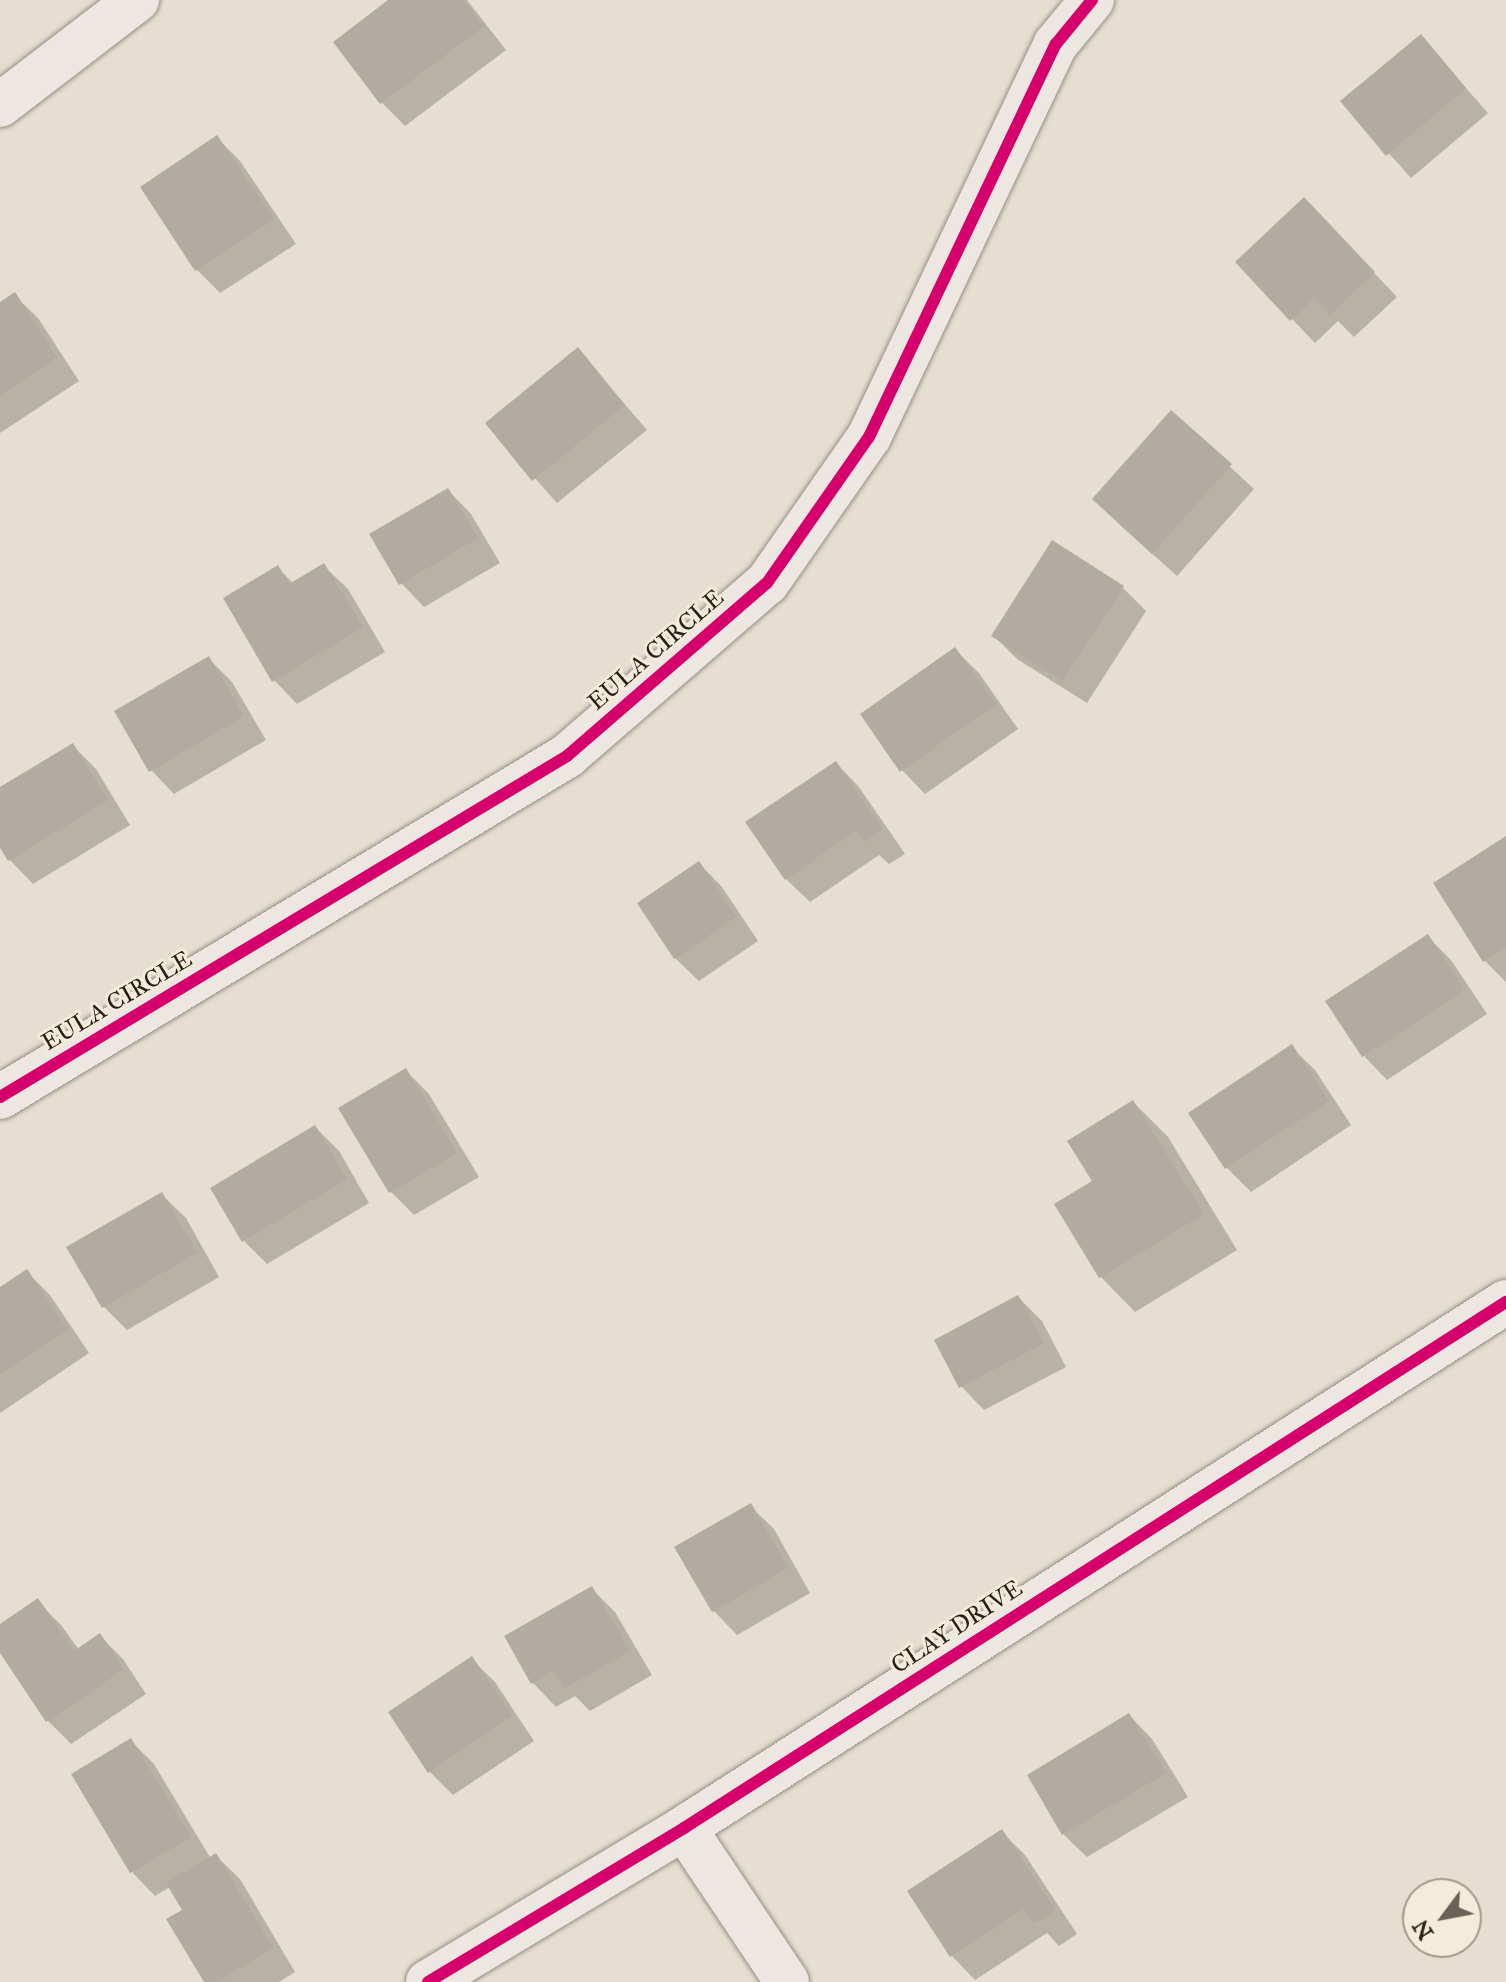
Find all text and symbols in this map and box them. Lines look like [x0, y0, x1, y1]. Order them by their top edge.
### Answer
street label: EULA CIRCLE [582, 583, 730, 717]
street label: EULA CIRCLE [37, 945, 197, 1057]
street label: CLAY DRIVE [886, 1574, 1028, 1680]
north arrow [1402, 1878, 1482, 1958]
text: N [1407, 1915, 1439, 1945]

